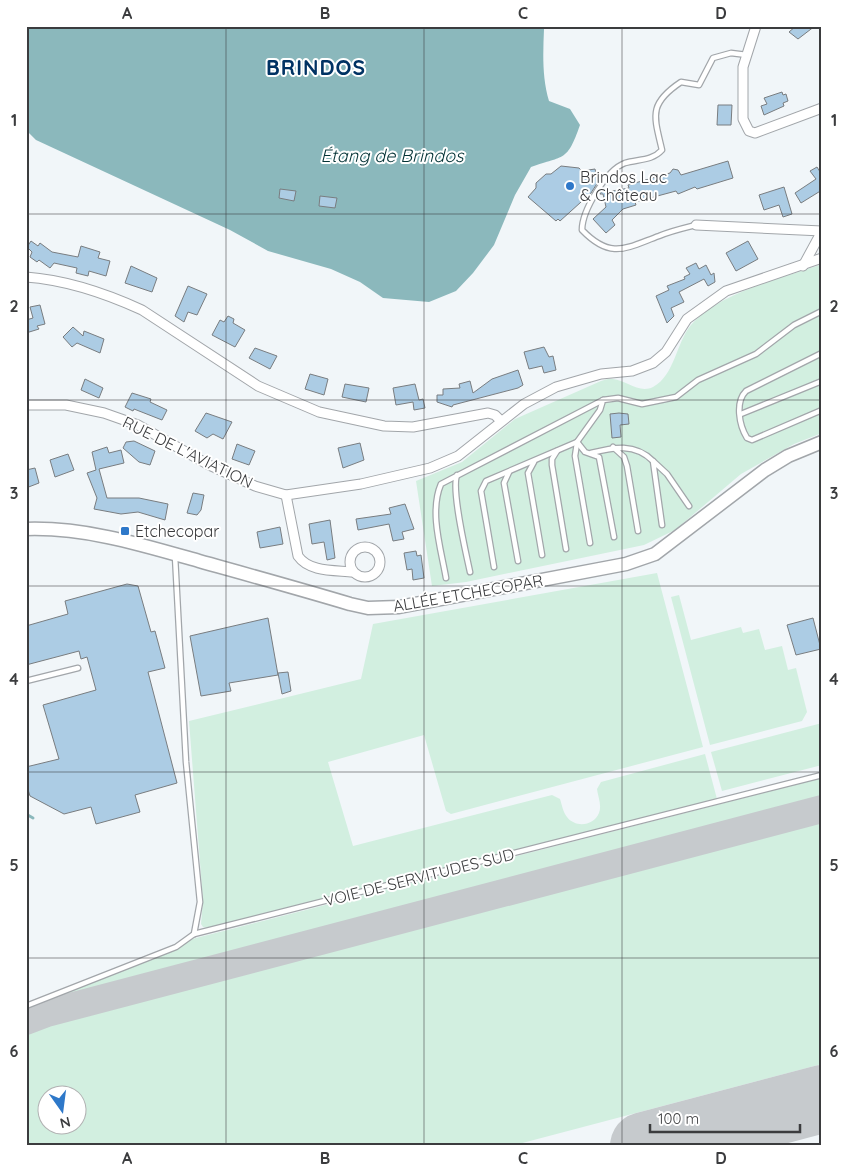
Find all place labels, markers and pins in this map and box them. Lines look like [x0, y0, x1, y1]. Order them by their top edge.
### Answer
place label: Brindos Lac & Château [580, 167, 667, 205]
marker: Brindos Lac & Château [564, 180, 576, 192]
place label: Etchecopar [135, 521, 219, 541]
marker: Etchecopar [119, 525, 131, 537]

